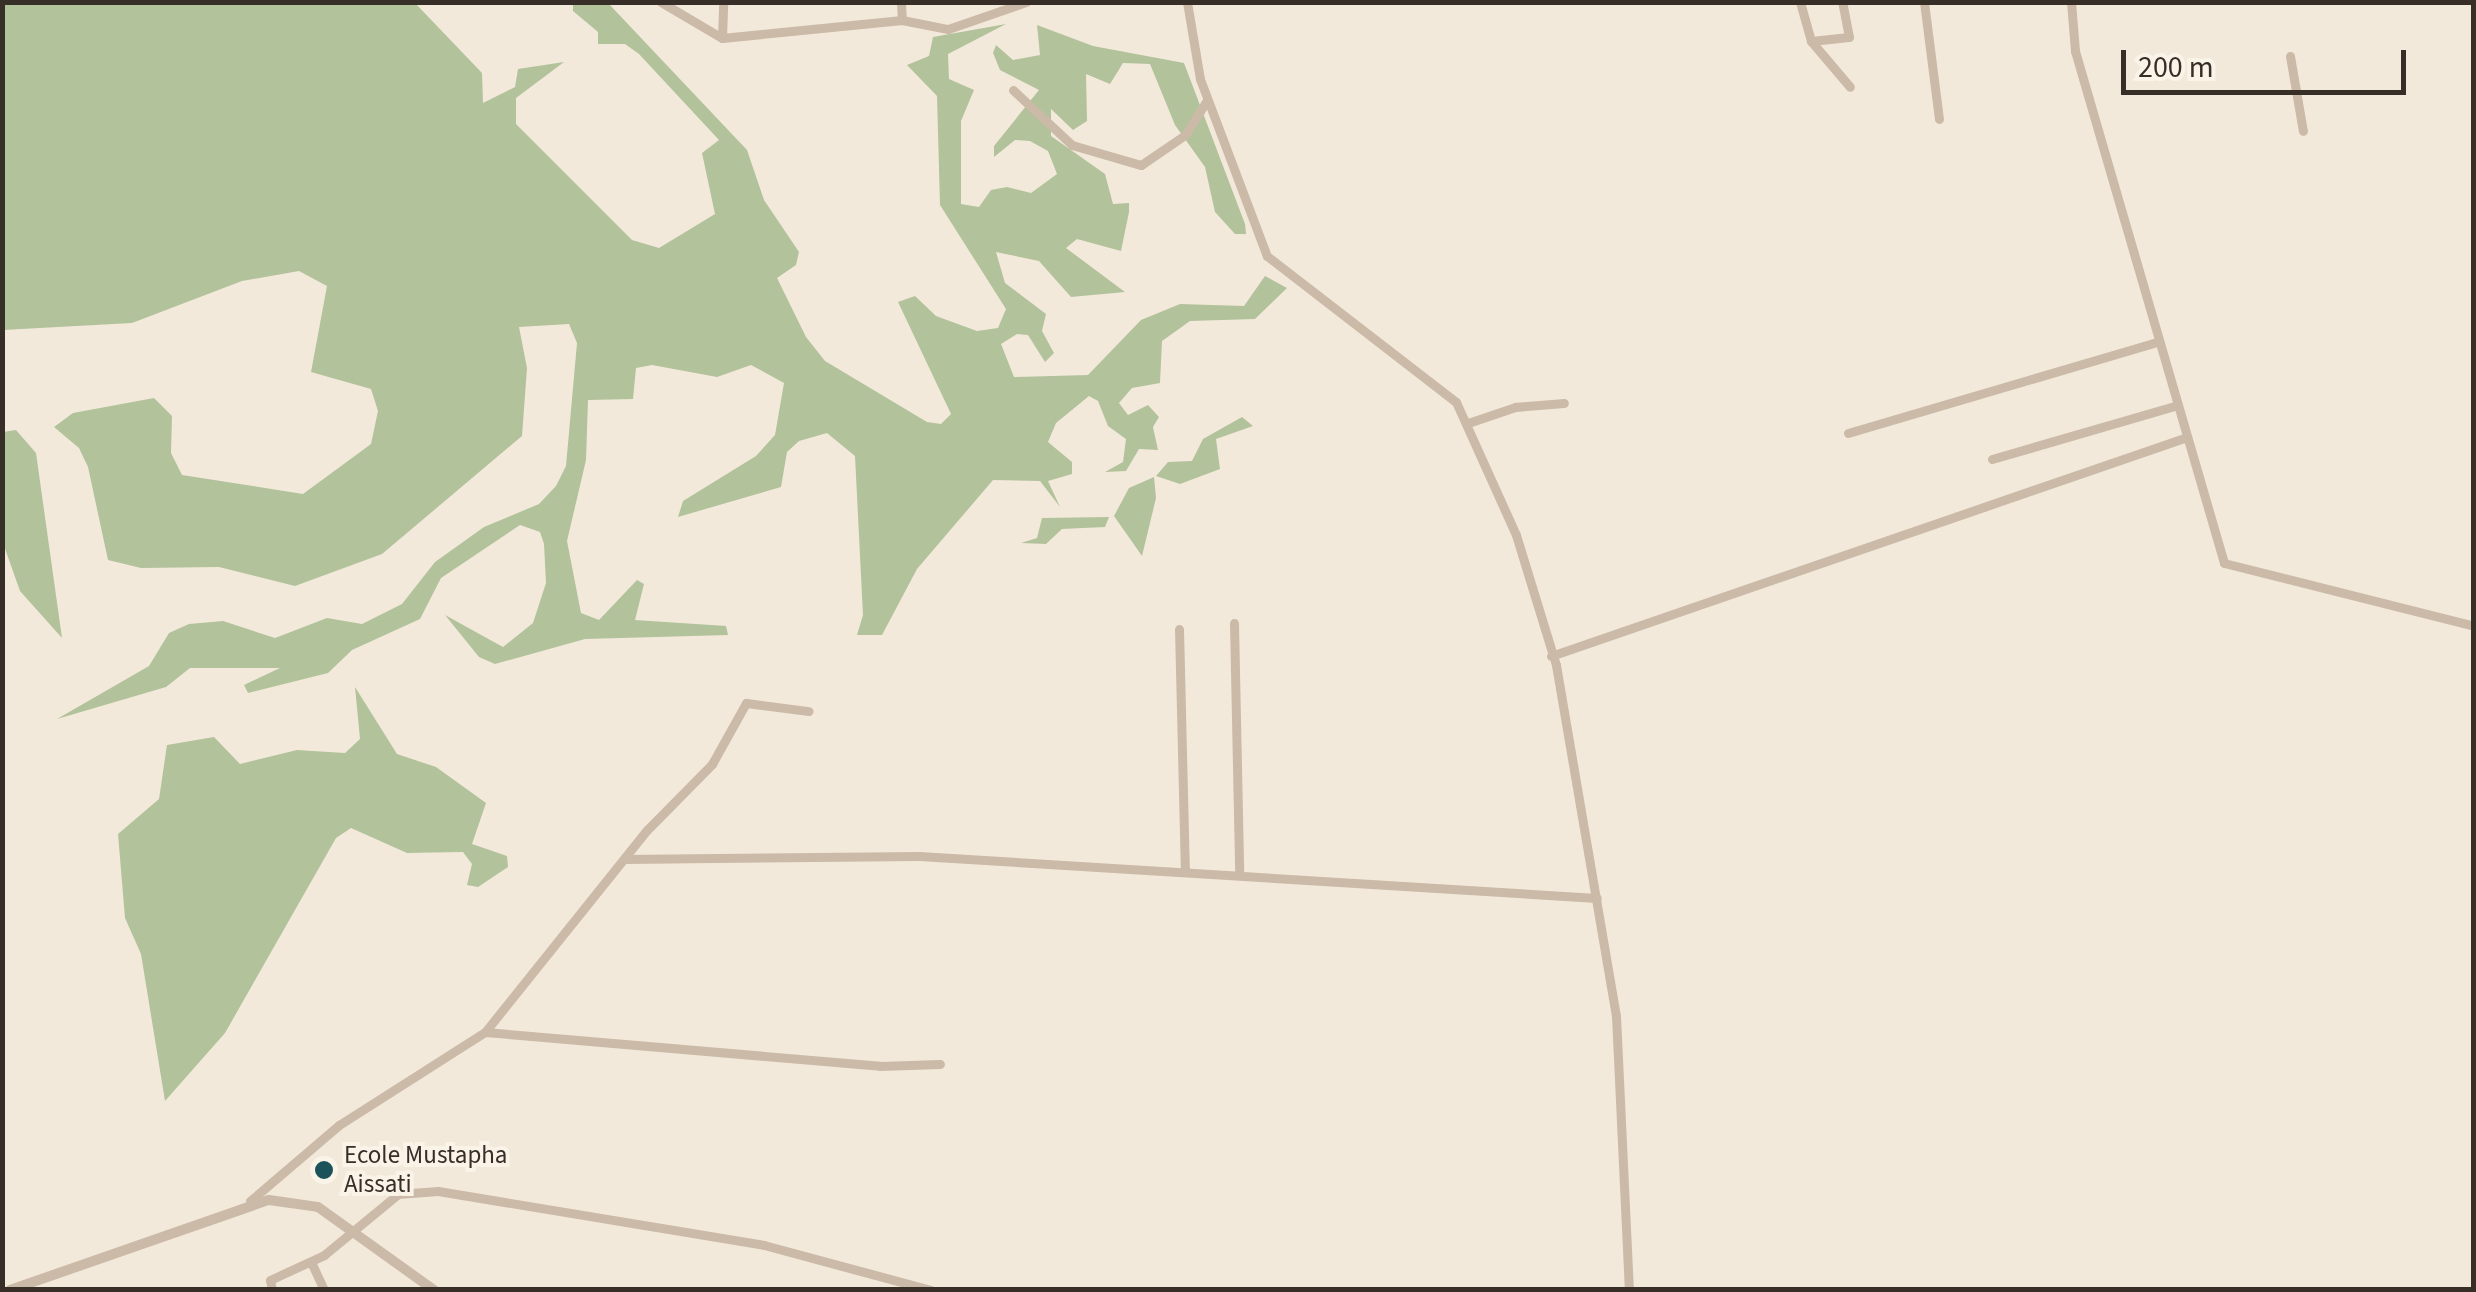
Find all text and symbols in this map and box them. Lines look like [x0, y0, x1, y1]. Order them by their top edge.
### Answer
scale bar [2126, 30, 2411, 92]
text: 200 m [2138, 46, 2214, 89]
place label: Ecole Mustapha Aissati [344, 1141, 507, 1200]
marker: Ecole Mustapha Aissati [313, 1159, 335, 1181]

